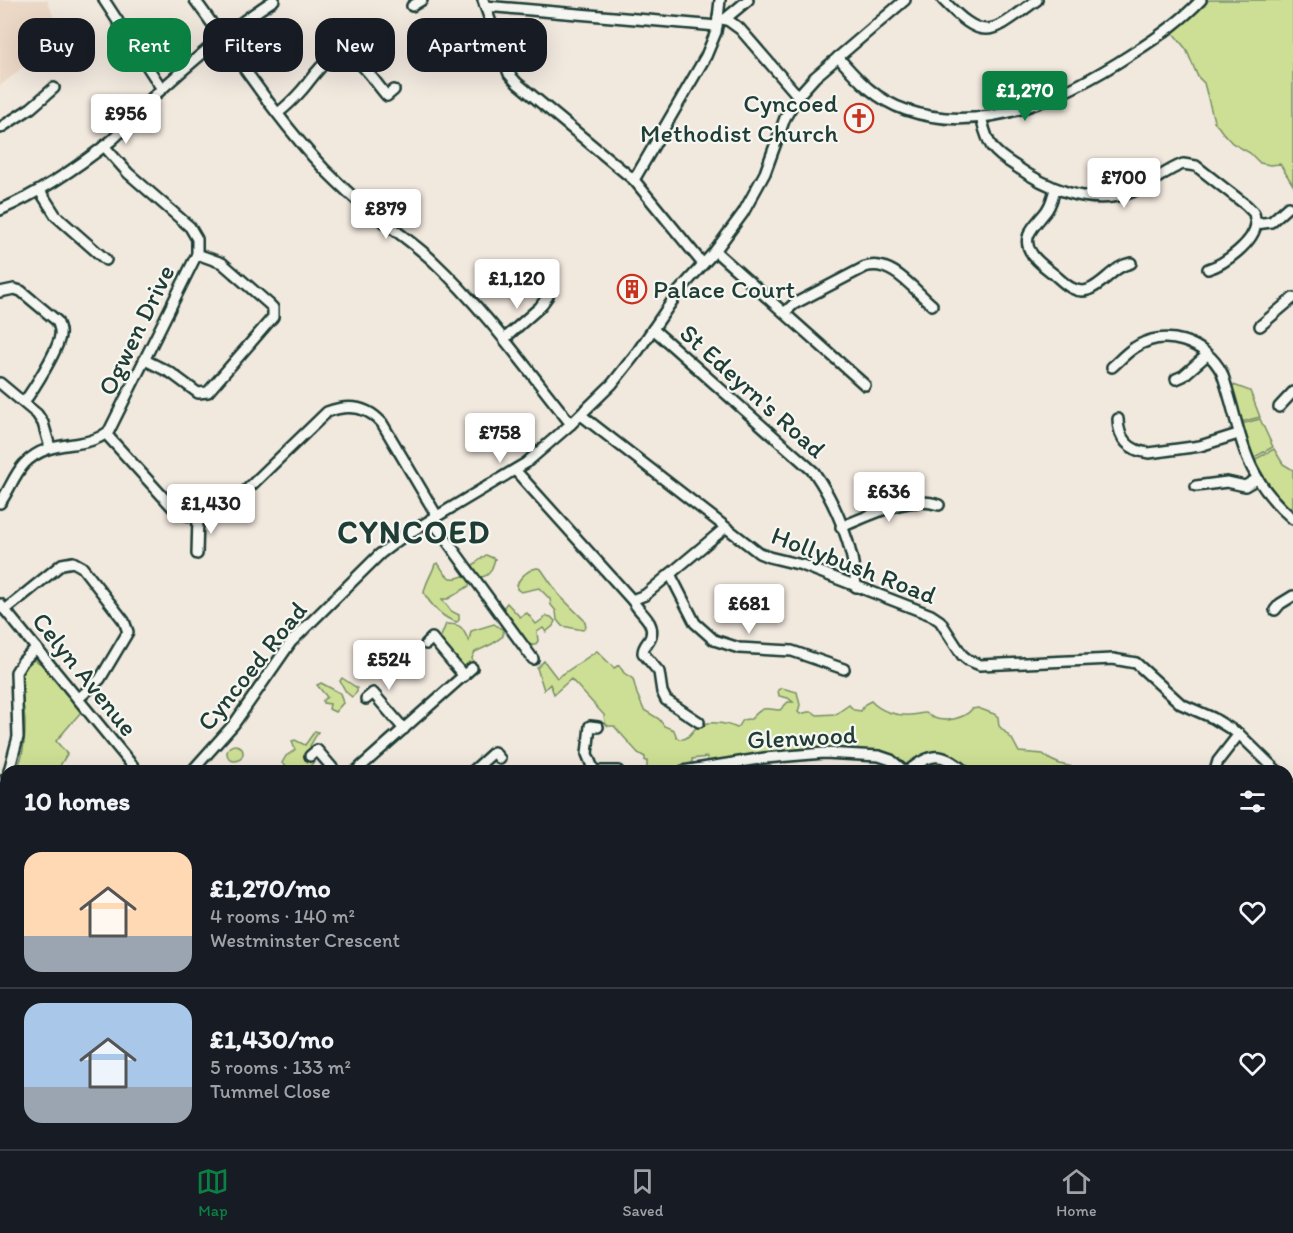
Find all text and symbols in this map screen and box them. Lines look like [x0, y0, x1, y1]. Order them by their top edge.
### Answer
chip: Buy [18, 18, 95, 72]
chip: Rent [107, 18, 191, 72]
chip: Filters [203, 18, 303, 72]
chip: New [315, 18, 395, 72]
chip: Apartment [407, 18, 547, 72]
pin: £1,270 [976, 71, 1074, 122]
text: £1,270 [996, 78, 1054, 102]
place label: Cyncoed Methodist Church [640, 87, 839, 149]
pin: £956 [90, 94, 162, 145]
text: £956 [105, 101, 147, 125]
church icon: Cyncoed Methodist Church [843, 102, 875, 134]
pin: £700 [1088, 158, 1160, 209]
text: £700 [1101, 165, 1147, 189]
pin: £879 [350, 189, 422, 240]
text: £879 [365, 196, 407, 220]
street label: Ogwen Drive [91, 259, 181, 401]
pin: £1,120 [468, 259, 566, 310]
text: £1,120 [489, 266, 545, 290]
building icon: Palace Court [616, 273, 648, 305]
place label: Palace Court [653, 273, 795, 305]
street label: St Edeyrn's Road [673, 317, 833, 465]
pin: £758 [464, 413, 536, 464]
text: £758 [479, 420, 521, 444]
pin: £636 [853, 472, 925, 523]
text: £636 [868, 479, 910, 503]
pin: £1,430 [162, 484, 260, 535]
text: £1,430 [181, 491, 241, 515]
district label: CYNCOED [337, 513, 491, 551]
street label: Hollybush Road [767, 519, 942, 611]
pin: £681 [713, 584, 785, 635]
text: £681 [728, 591, 770, 615]
street label: Cyncoed Road [190, 595, 314, 737]
street label: Celyn Avenue [25, 605, 145, 743]
pin: £524 [353, 640, 425, 691]
text: £524 [367, 647, 411, 671]
street label: Glenwood [746, 718, 858, 756]
text: 10 homes [24, 785, 130, 817]
icon: filters [1236, 785, 1269, 818]
text: £1,270/mo [210, 872, 331, 904]
icon: home [72, 876, 144, 948]
icon: heart [1236, 896, 1269, 929]
text: 4 rooms · 140 m² [210, 904, 355, 928]
text: Westminster Crescent [210, 928, 400, 952]
text: £1,430/mo [210, 1023, 334, 1055]
icon: home [72, 1027, 144, 1099]
icon: heart [1236, 1047, 1269, 1080]
text: 5 rooms · 133 m² [210, 1055, 351, 1079]
text: Tummel Close [210, 1079, 331, 1103]
tab: Map [196, 1165, 229, 1220]
tab: Saved [622, 1165, 663, 1220]
tab: Home [1056, 1165, 1097, 1220]

